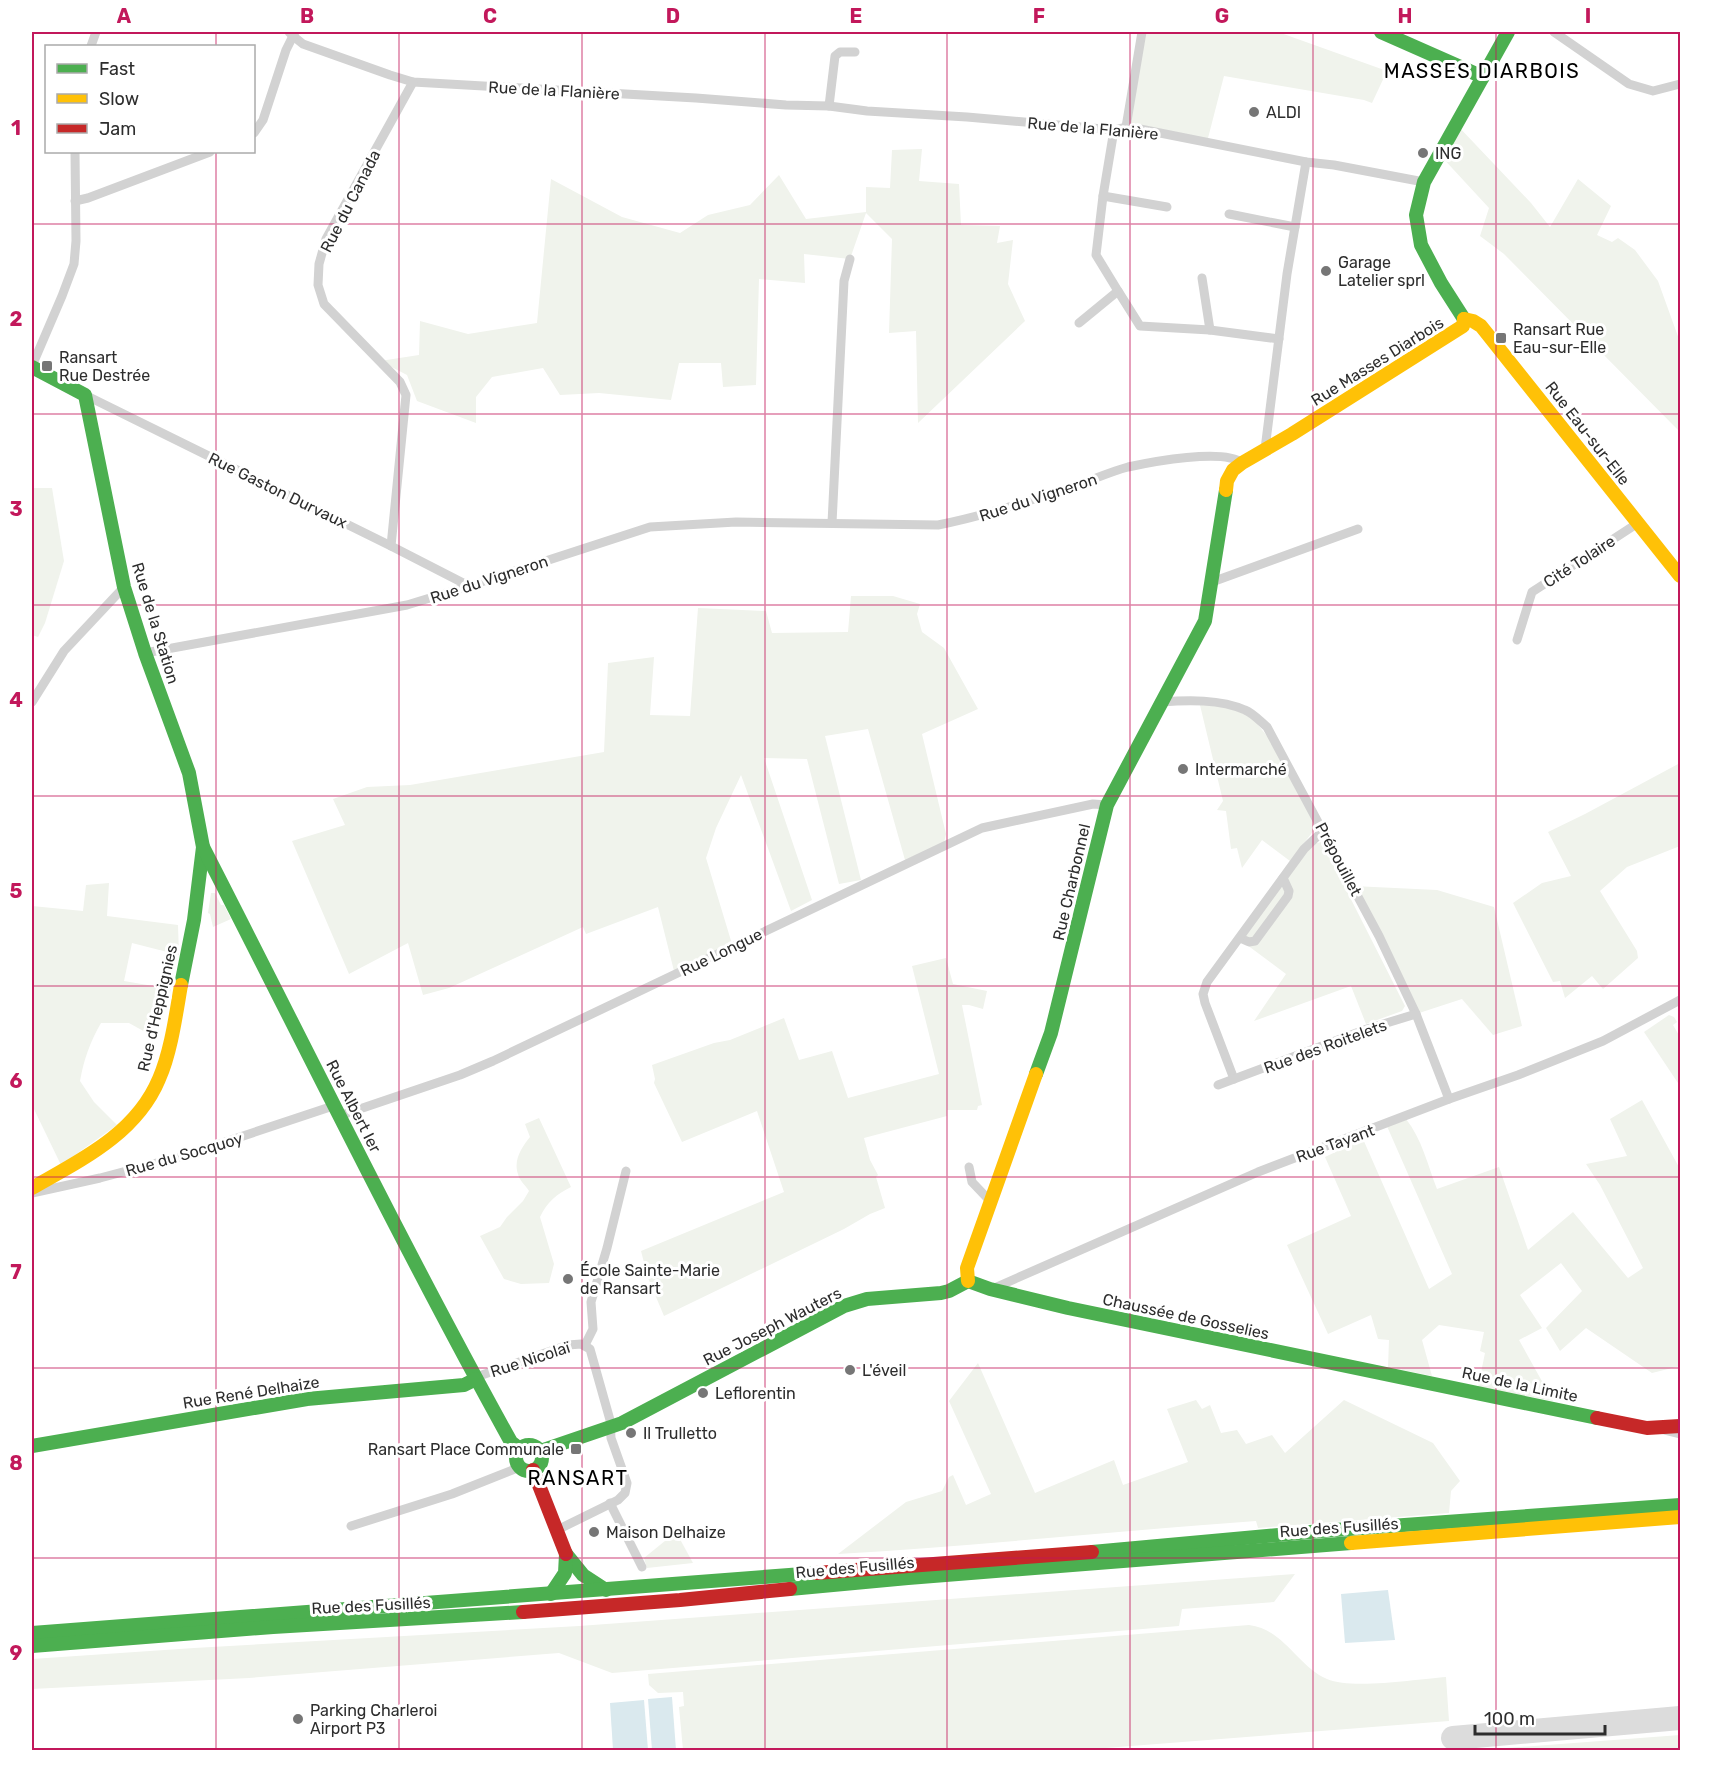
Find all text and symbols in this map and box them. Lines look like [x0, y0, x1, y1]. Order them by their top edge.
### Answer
text: A [117, 4, 132, 28]
text: B [300, 4, 314, 28]
text: C [483, 4, 497, 28]
text: D [666, 4, 680, 28]
text: E [850, 4, 862, 28]
text: F [1033, 4, 1045, 28]
text: G [1215, 4, 1229, 28]
text: H [1398, 4, 1412, 28]
text: I [1585, 4, 1591, 28]
legend [45, 45, 255, 153]
text: Fast [99, 58, 135, 80]
district label: MASSES DIARBOIS [1384, 59, 1580, 83]
street label: Rue de la Flanière [488, 78, 620, 103]
text: Slow [99, 88, 139, 110]
place label: ALDI [1266, 103, 1301, 122]
marker: ALDI [1247, 105, 1261, 119]
street label: Rue de la Flanière [1027, 113, 1159, 144]
text: 1 [11, 116, 21, 140]
text: Jam [99, 118, 136, 140]
place label: ING [1435, 144, 1461, 163]
marker: ING [1416, 146, 1430, 160]
street label: Rue du Canada [316, 147, 384, 256]
place label: Garage Latelier sprl [1338, 253, 1425, 290]
marker: Garage Latelier sprl [1319, 264, 1333, 278]
text: 2 [10, 307, 23, 331]
street label: Rue Masses Diarbois [1308, 313, 1447, 410]
place label: Ransart Rue Eau-sur-Elle [1513, 320, 1606, 357]
marker: Ransart Rue Eau-sur-Elle [1494, 331, 1508, 345]
place label: Ransart Rue Destrée [59, 348, 150, 385]
marker: Ransart Rue Destrée [40, 359, 54, 373]
street label: Rue Eau-sur-Elle [1541, 378, 1634, 489]
street label: Rue Gaston Durvaux [205, 449, 351, 533]
street label: Rue du Vigneron [977, 469, 1100, 526]
text: 3 [9, 497, 23, 521]
street label: Cité Tolaire [1540, 531, 1619, 592]
street label: Rue du Vigneron [428, 551, 551, 608]
street label: Rue de la Station [128, 560, 183, 686]
text: 4 [9, 688, 23, 712]
place label: Intermarché [1195, 760, 1287, 779]
marker: Intermarché [1176, 762, 1190, 776]
street label: Prépouillet [1311, 819, 1366, 899]
street label: Rue Charbonnel [1049, 822, 1094, 942]
text: 5 [10, 879, 23, 903]
street label: Rue Longue [677, 924, 765, 980]
street label: Rue d'Heppignies [134, 943, 181, 1073]
street label: Rue des Roitelets [1261, 1015, 1389, 1078]
street label: Rue Albert Ier [322, 1057, 385, 1156]
text: 6 [9, 1069, 23, 1093]
street label: Rue Tayant [1293, 1120, 1377, 1166]
street label: Rue du Socquoy [123, 1129, 245, 1180]
text: 7 [10, 1260, 22, 1284]
place label: École Sainte-Marie de Ransart [580, 1261, 720, 1298]
marker: École Sainte-Marie de Ransart [561, 1272, 575, 1286]
street label: Rue Joseph Wauters [700, 1283, 845, 1370]
street label: Chaussée de Gosselies [1101, 1290, 1271, 1343]
street label: Rue Nicolaï [488, 1337, 573, 1381]
place label: L'éveil [862, 1361, 906, 1380]
marker: L'éveil [843, 1363, 857, 1377]
street label: Rue de la Limite [1460, 1363, 1580, 1406]
street label: Rue René Delhaize [181, 1372, 321, 1413]
place label: Leflorentin [715, 1384, 796, 1403]
marker: Leflorentin [696, 1386, 710, 1400]
place label: Il Trulletto [643, 1424, 717, 1443]
marker: Il Trulletto [624, 1426, 638, 1440]
place label: Ransart Place Communale [368, 1440, 564, 1459]
marker: Ransart Place Communale [569, 1442, 583, 1456]
text: 8 [9, 1451, 23, 1475]
district label: RANSART [527, 1466, 629, 1490]
street label: Rue des Fusillés [1279, 1514, 1399, 1541]
place label: Maison Delhaize [606, 1523, 726, 1542]
marker: Maison Delhaize [587, 1525, 601, 1539]
street label: Rue des Fusillés [795, 1553, 915, 1582]
street label: Rue des Fusillés [311, 1593, 431, 1618]
text: 9 [10, 1641, 23, 1665]
scale bar [1475, 1698, 1606, 1736]
place label: Parking Charleroi Airport P3 [310, 1701, 437, 1738]
text: 100 m [1484, 1708, 1535, 1730]
marker: Parking Charleroi Airport P3 [291, 1712, 305, 1726]

